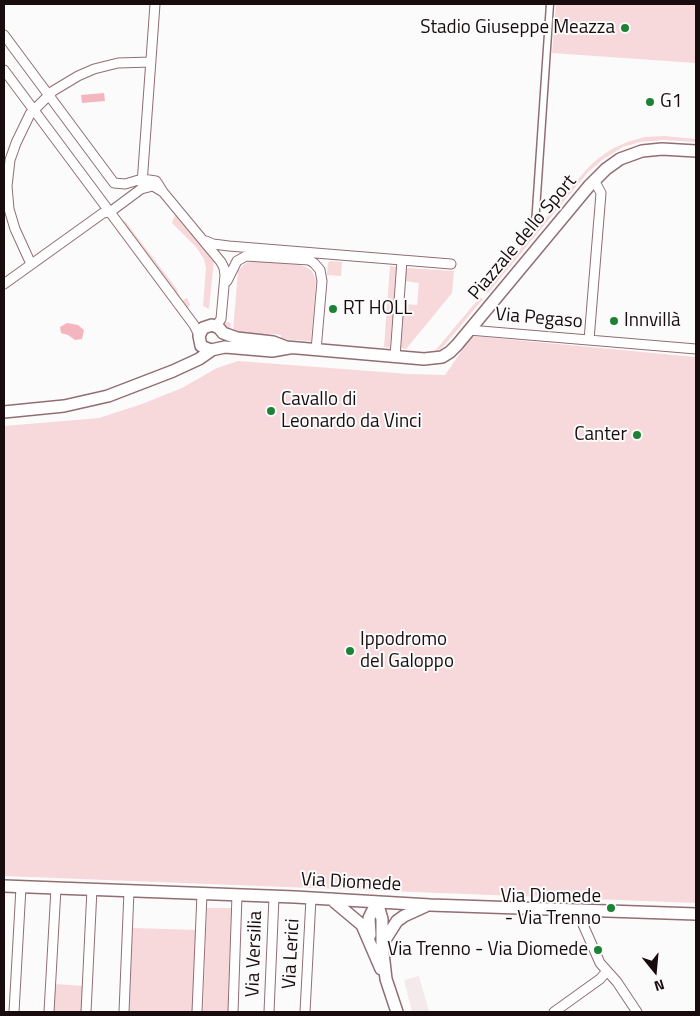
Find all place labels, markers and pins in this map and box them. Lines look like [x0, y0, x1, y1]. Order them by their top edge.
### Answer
place label: Stadio Giuseppe Meazza [420, 17, 615, 39]
marker: Stadio Giuseppe Meazza [619, 22, 631, 34]
place label: G1 [660, 91, 682, 113]
marker: G1 [644, 96, 656, 108]
place label: RT HOLL [343, 298, 412, 320]
marker: RT HOLL [327, 303, 339, 315]
place label: Innvillà [624, 310, 681, 332]
marker: Innvillà [608, 315, 620, 327]
place label: Cavallo di Leonardo da Vinci [281, 389, 422, 433]
marker: Cavallo di Leonardo da Vinci [265, 405, 277, 417]
place label: Canter [574, 424, 627, 446]
marker: Canter [631, 429, 643, 441]
place label: Ippodromo del Galoppo [360, 629, 454, 673]
marker: Ippodromo del Galoppo [344, 645, 356, 657]
place label: Via Diomede - Via Trenno [501, 886, 601, 930]
marker: Via Diomede - Via Trenno [605, 902, 617, 914]
place label: Via Trenno - Via Diomede [387, 939, 588, 961]
marker: Via Trenno - Via Diomede [592, 944, 604, 956]

